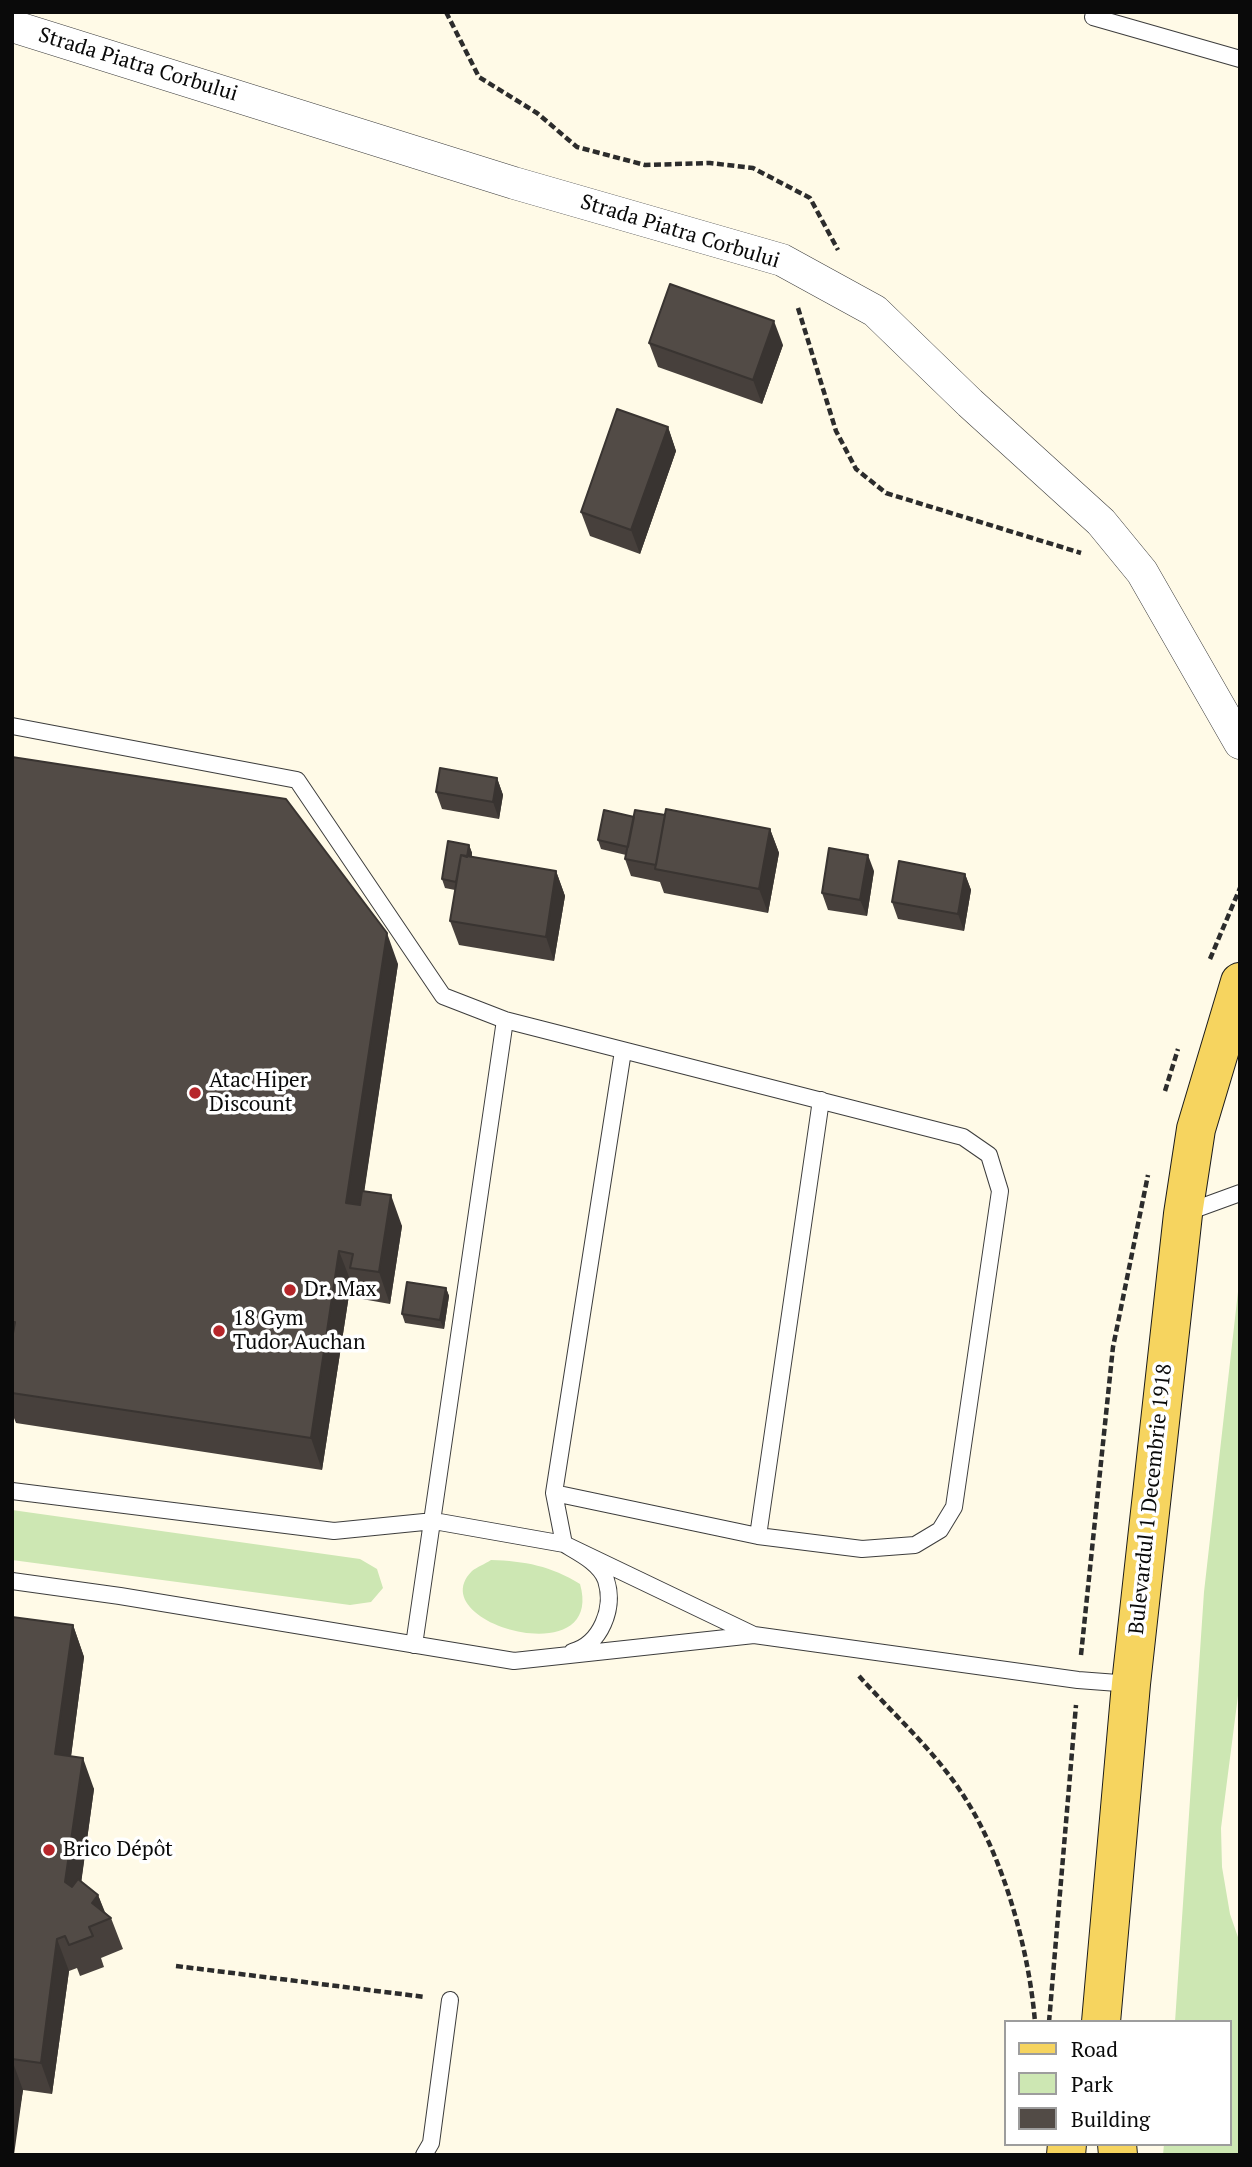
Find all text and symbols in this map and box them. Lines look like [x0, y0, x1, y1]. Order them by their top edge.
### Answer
street label: Strada Piatra Corbului [35, 23, 241, 107]
street label: Strada Piatra Corbului [577, 190, 783, 274]
place label: Atac Hiper Discount [209, 1068, 308, 1118]
marker: Atac Hiper Discount [187, 1085, 203, 1101]
place label: Dr. Max [304, 1277, 377, 1303]
marker: Dr. Max [282, 1282, 298, 1298]
place label: 18 Gym Tudor Auchan [233, 1306, 365, 1356]
marker: 18 Gym Tudor Auchan [211, 1323, 227, 1339]
street label: Bulevardul 1 Decembrie 1918 [1124, 1362, 1178, 1636]
place label: Brico Dépôt [63, 1837, 173, 1863]
marker: Brico Dépôt [41, 1842, 57, 1858]
legend [1004, 2020, 1231, 2146]
text: Road [1071, 2035, 1118, 2063]
text: Park [1071, 2070, 1113, 2098]
text: Building [1071, 2105, 1150, 2133]

